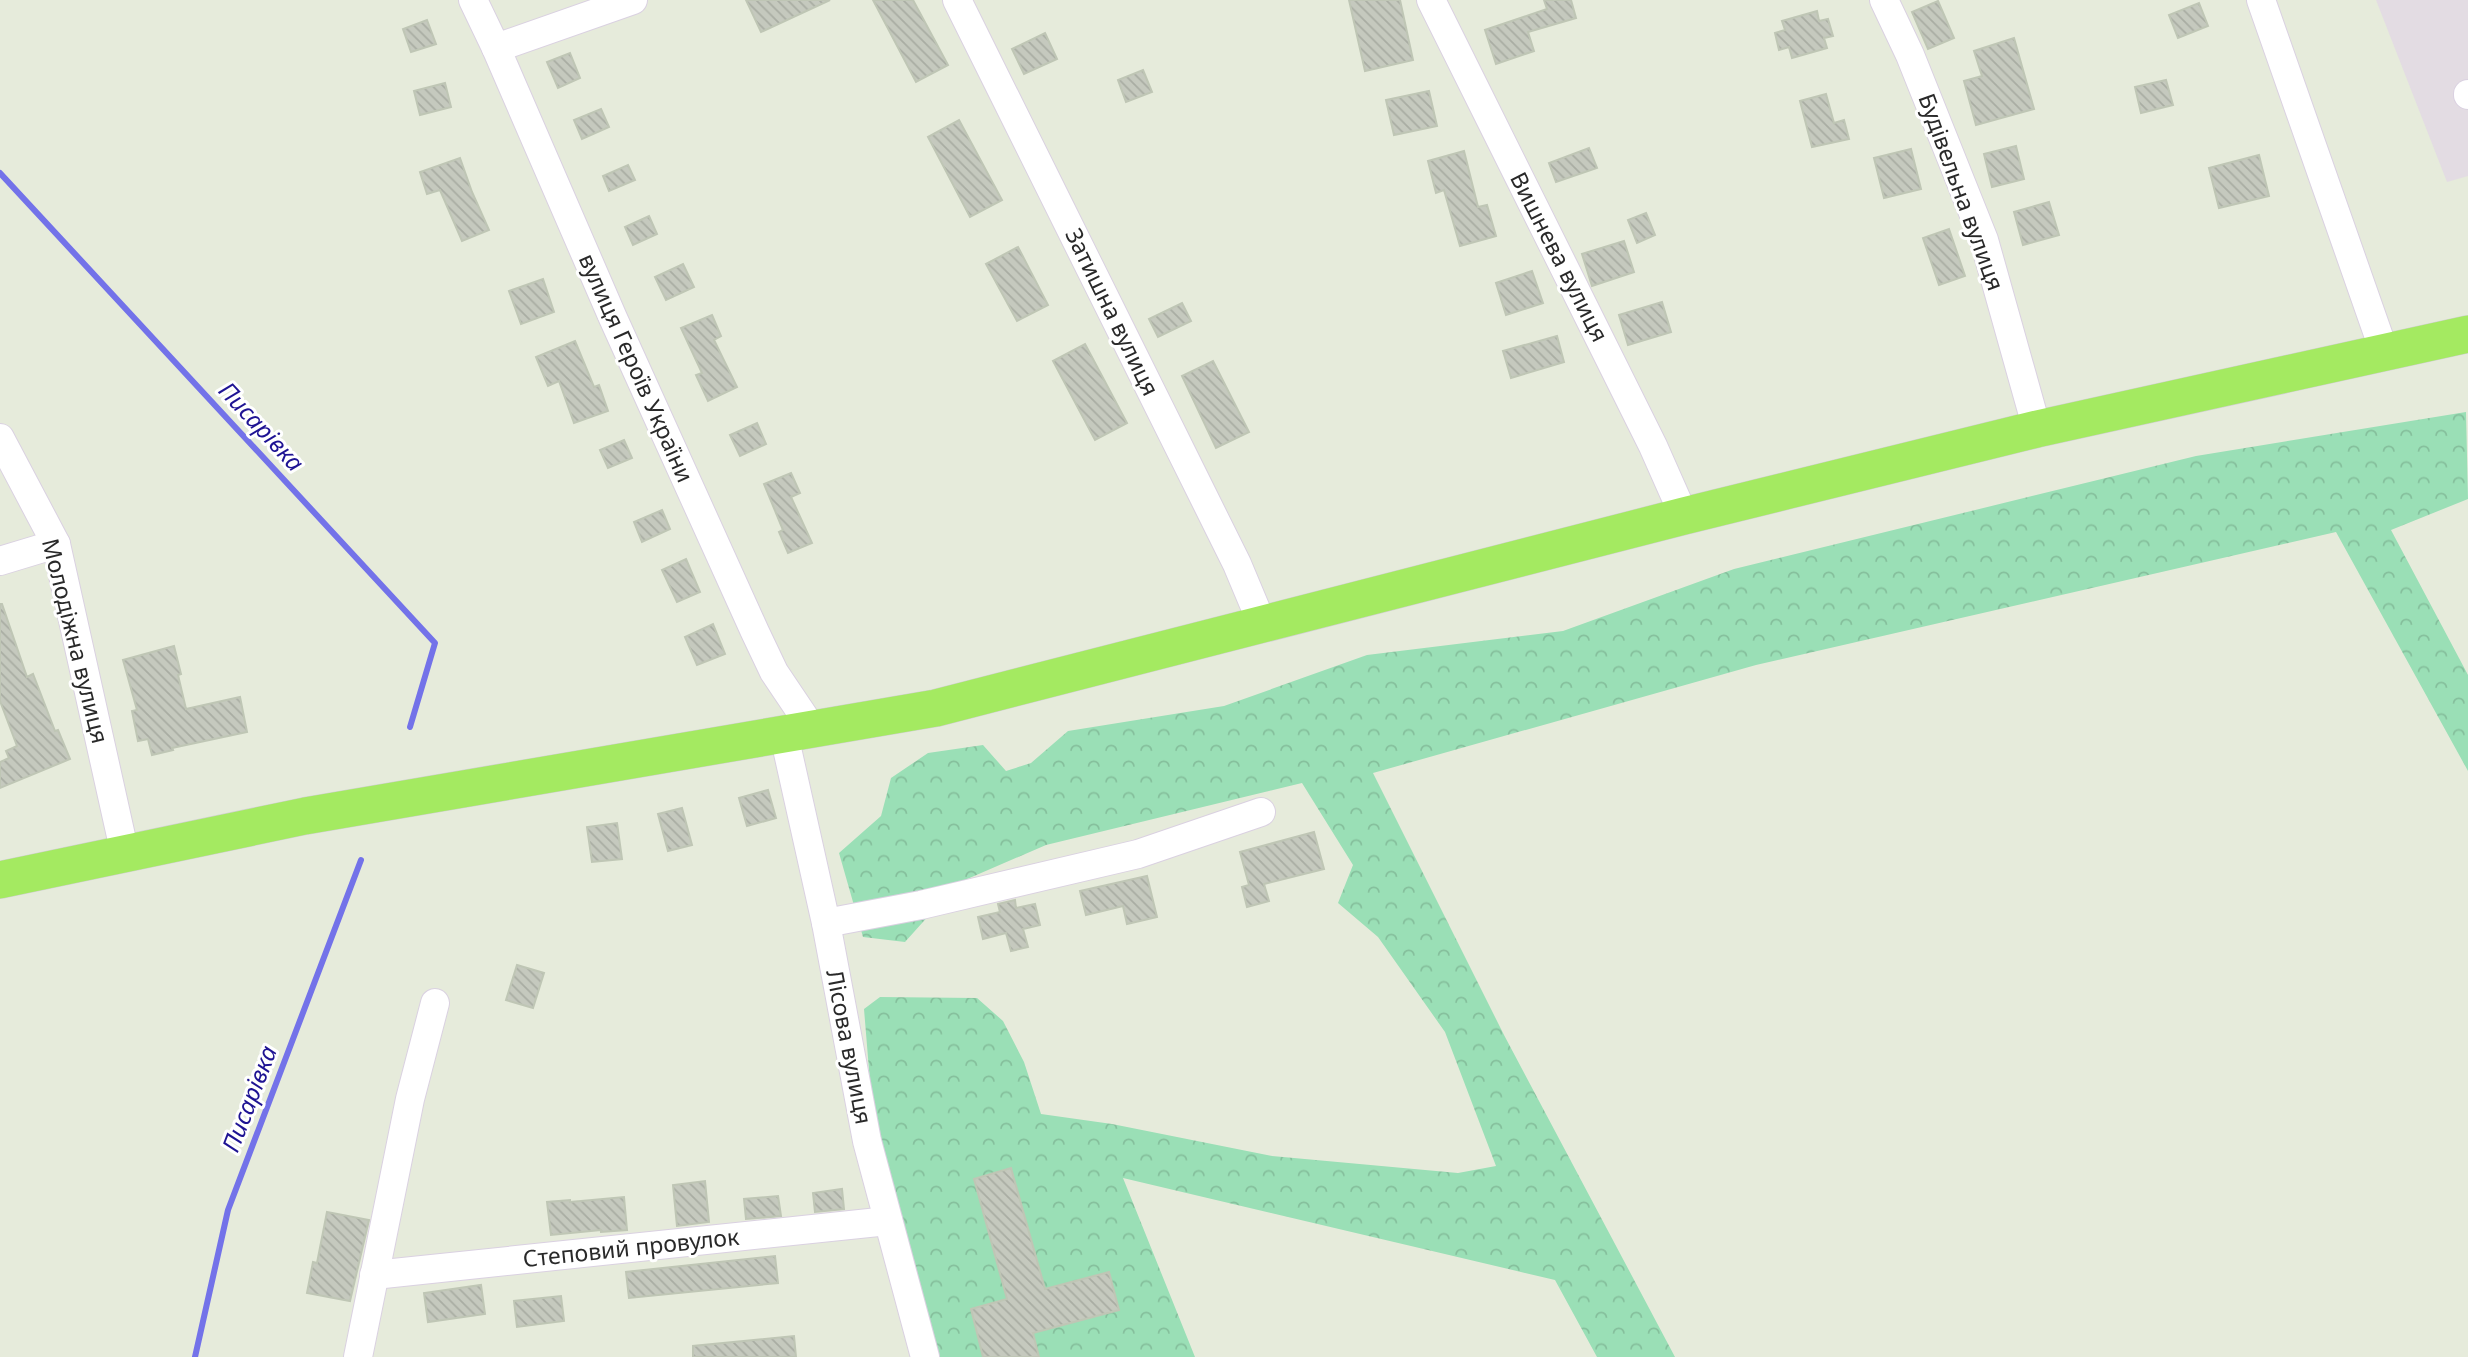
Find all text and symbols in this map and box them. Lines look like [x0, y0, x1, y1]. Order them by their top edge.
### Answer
street label: Будівельна вулиця [1911, 89, 2012, 295]
street label: Вишнева вулиця [1503, 166, 1617, 347]
street label: Затишна вулиця [1058, 222, 1167, 401]
street label: вулиця Героїв України [572, 248, 702, 487]
water label: Писарівка [212, 374, 312, 478]
street label: Молодіжна вулиця [35, 535, 117, 747]
street label: Лісова вулиця [819, 967, 881, 1127]
water label: Писарівка [213, 1040, 284, 1156]
street label: Степовий провулок [521, 1220, 741, 1274]

